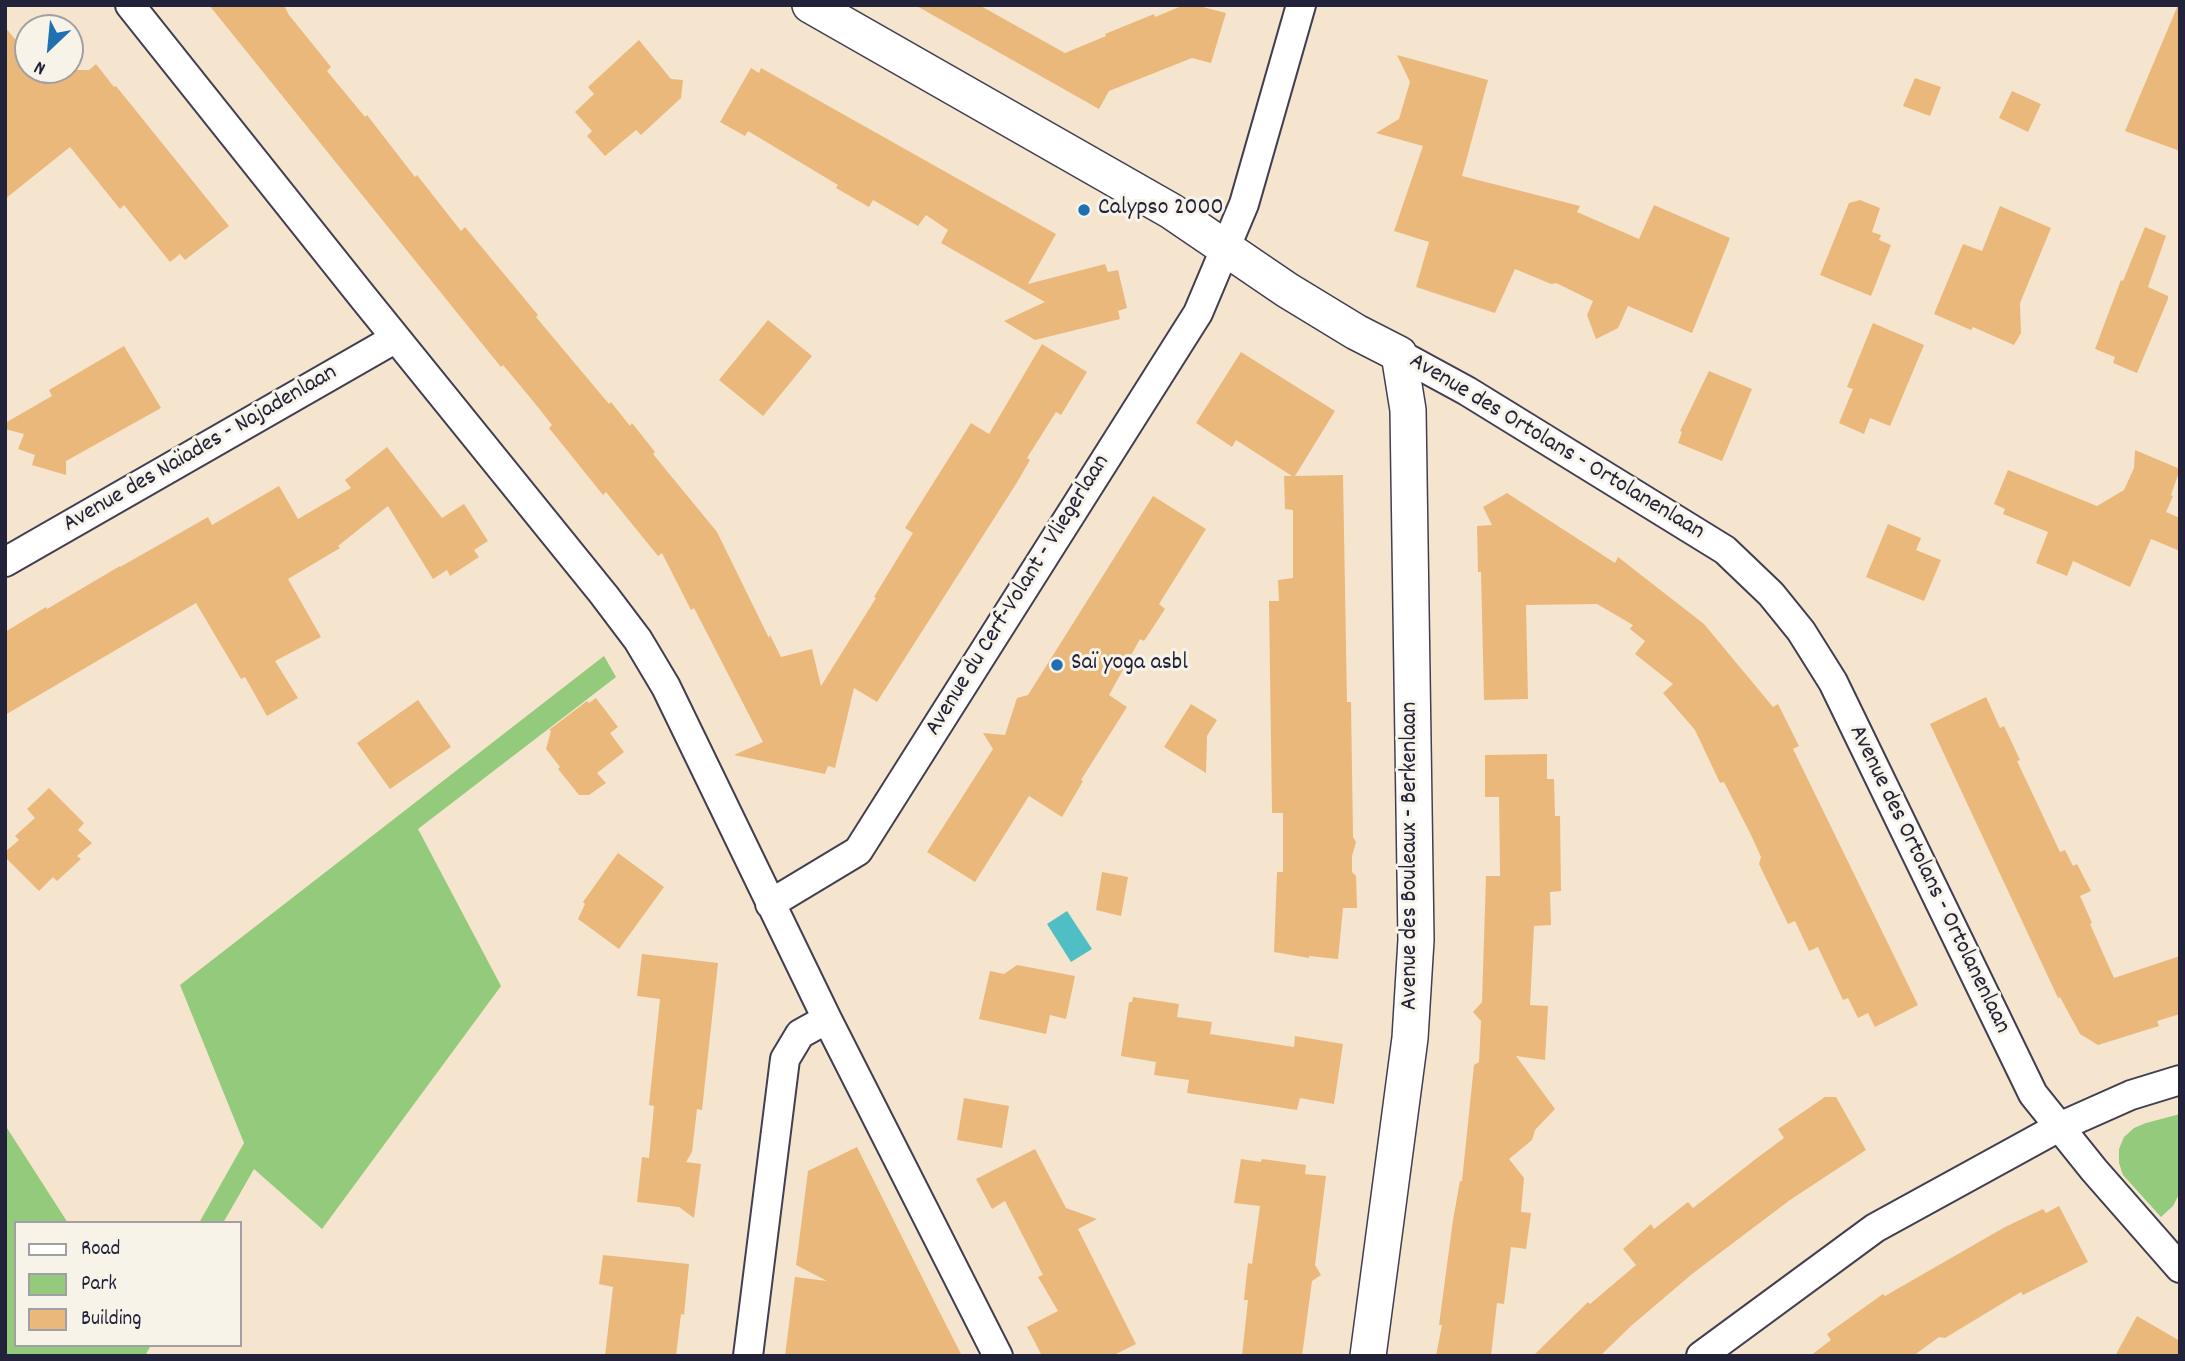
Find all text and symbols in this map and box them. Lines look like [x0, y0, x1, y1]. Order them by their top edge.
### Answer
north arrow [14, 14, 84, 84]
text: N [30, 52, 51, 81]
place label: Calypso 2000 [1098, 196, 1224, 224]
marker: Calypso 2000 [1076, 202, 1092, 218]
street label: Avenue des Ortolans - Ortolanenlaan [1403, 348, 1709, 548]
street label: Avenue des Naïades - Najadenlaan [59, 360, 343, 540]
street label: Avenue du Cerf-Volant - Vliegerlaan [920, 450, 1118, 742]
place label: Saï yoga asbl [1071, 651, 1188, 679]
marker: Saï yoga asbl [1049, 657, 1065, 673]
street label: Avenue des Bouleaux - Berkenlaan [1398, 702, 1426, 1010]
street label: Avenue des Ortolans - Ortolanenlaan [1841, 721, 2015, 1039]
legend [14, 1221, 242, 1347]
text: Road [81, 1235, 120, 1265]
text: Park [81, 1270, 117, 1300]
text: Building [81, 1305, 141, 1335]

